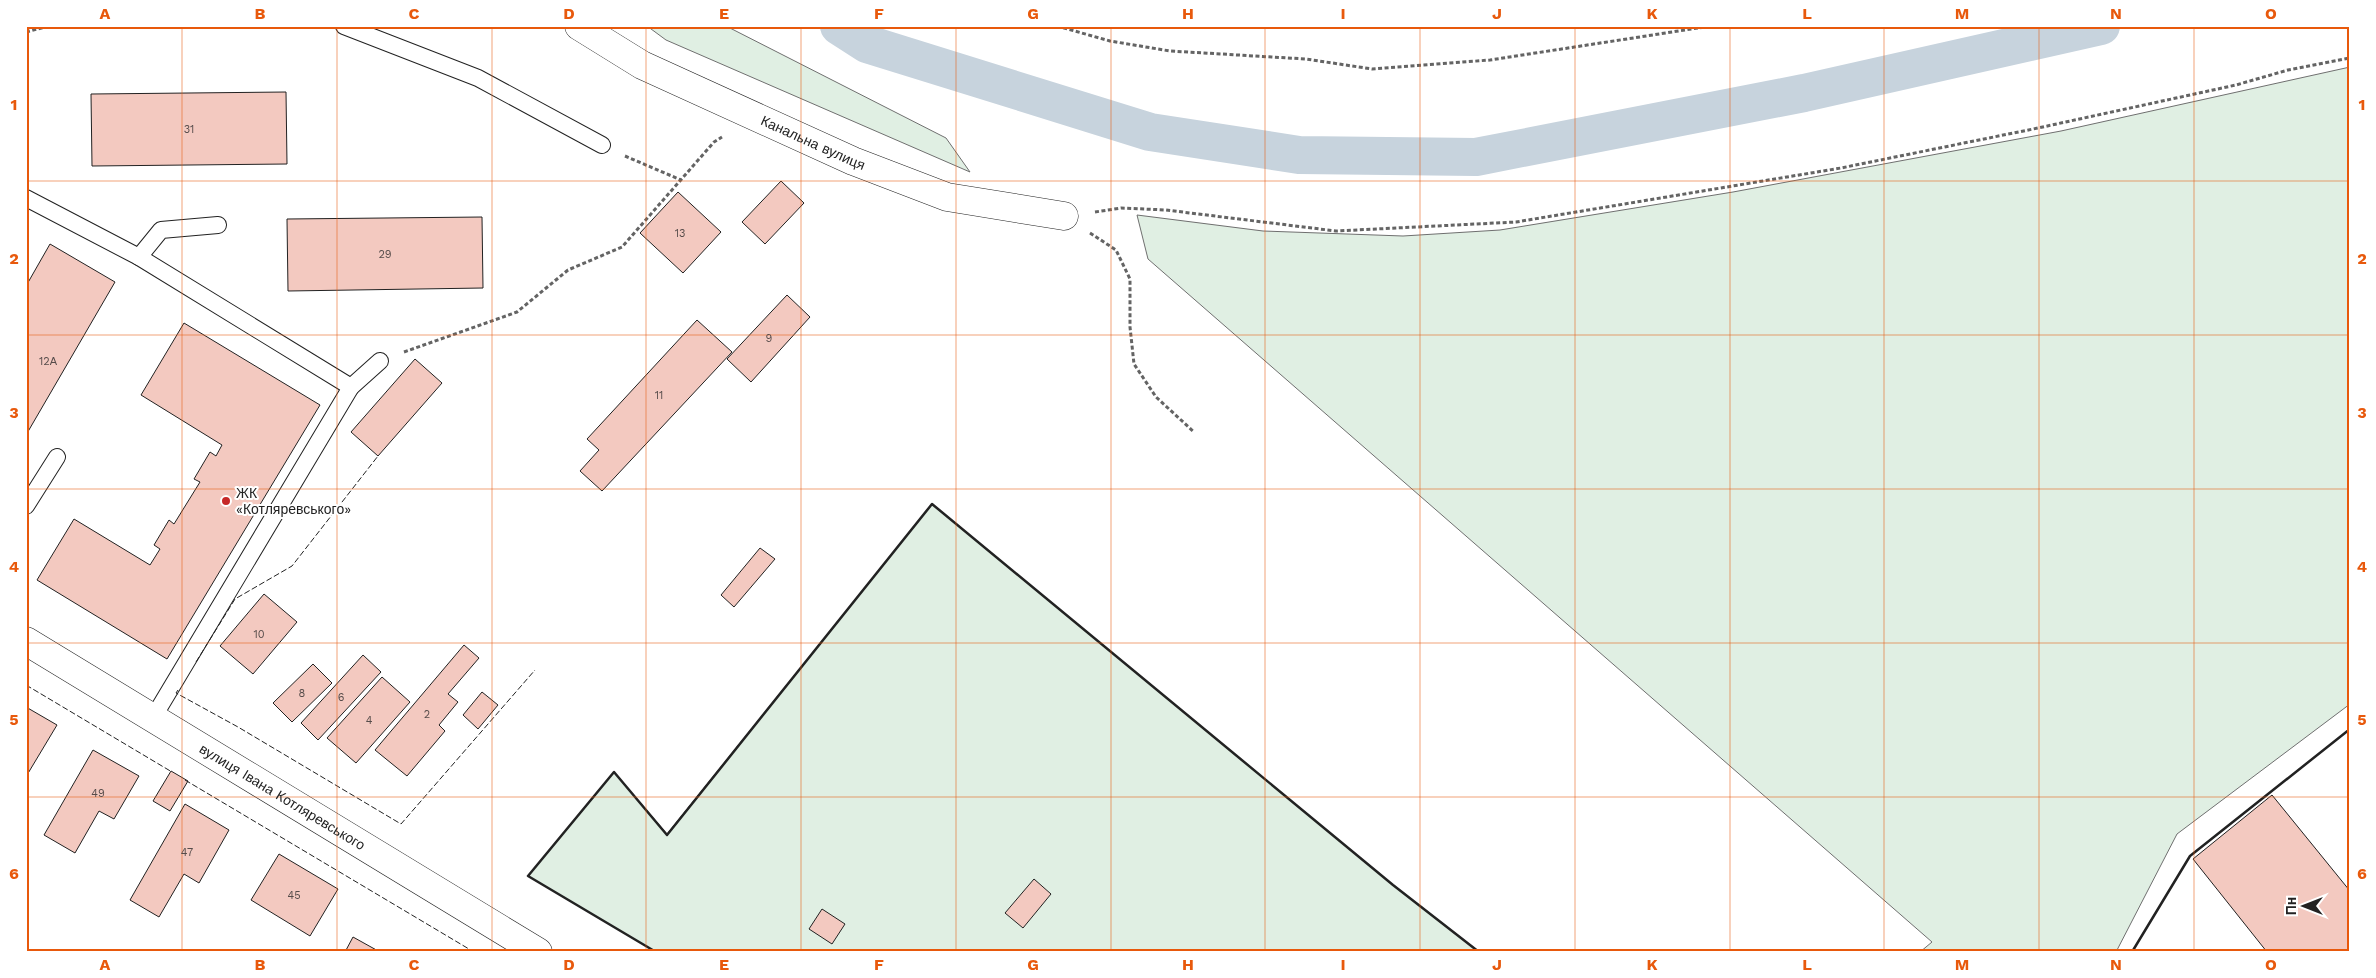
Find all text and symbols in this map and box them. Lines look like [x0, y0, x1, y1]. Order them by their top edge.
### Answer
text: A [100, 4, 111, 23]
text: B [255, 4, 266, 23]
text: C [409, 4, 420, 23]
text: D [563, 4, 575, 23]
text: E [719, 4, 729, 23]
text: F [874, 4, 884, 23]
text: G [1027, 4, 1039, 23]
text: H [1182, 4, 1194, 23]
text: I [1340, 4, 1346, 23]
text: J [1492, 4, 1502, 23]
text: K [1646, 4, 1658, 23]
text: L [1802, 4, 1812, 23]
text: M [1955, 4, 1969, 23]
text: N [2110, 4, 2122, 23]
text: O [2265, 4, 2277, 23]
text: 1 [11, 95, 17, 114]
text: 1 [2359, 95, 2365, 114]
street label: Канальна вулиця [758, 112, 867, 173]
house number: 31 [184, 123, 194, 136]
house number: 13 [675, 227, 685, 240]
house number: 29 [378, 248, 392, 261]
text: 2 [9, 249, 19, 268]
text: 2 [2357, 249, 2367, 268]
house number: 9 [766, 332, 773, 345]
house number: 12А [39, 355, 58, 368]
house number: 11 [655, 389, 663, 402]
text: 3 [9, 403, 19, 422]
text: 3 [2357, 403, 2367, 422]
place label: ЖК «Котляревського» [236, 485, 351, 517]
marker: ЖК «Котляревського» [220, 495, 232, 507]
text: 4 [9, 557, 19, 576]
text: 4 [2357, 557, 2367, 576]
house number: 10 [253, 628, 265, 641]
house number: 8 [299, 687, 306, 700]
house number: 6 [338, 691, 345, 704]
house number: 2 [424, 708, 430, 721]
text: 5 [9, 710, 19, 729]
text: 5 [2357, 710, 2367, 729]
house number: 4 [366, 714, 373, 727]
street label: вулиця Івана Котляревського [197, 740, 368, 853]
house number: 49 [91, 787, 105, 800]
house number: 47 [181, 846, 193, 859]
text: 6 [9, 864, 19, 883]
text: 6 [2357, 864, 2367, 883]
north arrow [2278, 880, 2328, 930]
house number: 45 [287, 889, 301, 902]
text: Пн [2283, 897, 2299, 915]
text: A [100, 955, 111, 974]
text: B [255, 955, 266, 974]
text: C [409, 955, 420, 974]
text: D [563, 955, 575, 974]
text: E [719, 955, 729, 974]
text: F [874, 955, 884, 974]
text: G [1027, 955, 1039, 974]
text: H [1182, 955, 1194, 974]
text: I [1340, 955, 1346, 974]
text: J [1492, 955, 1502, 974]
text: K [1646, 955, 1658, 974]
text: L [1802, 955, 1812, 974]
text: M [1955, 955, 1969, 974]
text: N [2110, 955, 2122, 974]
text: O [2265, 955, 2277, 974]

